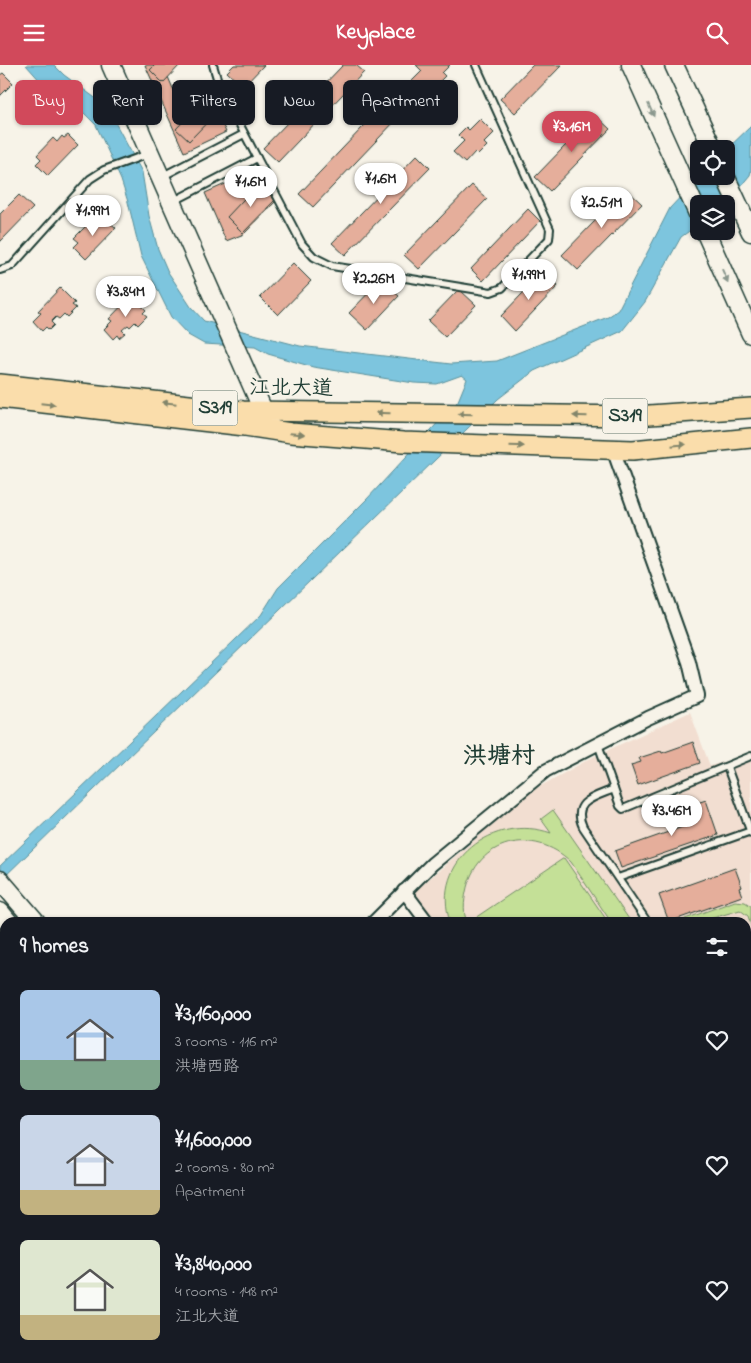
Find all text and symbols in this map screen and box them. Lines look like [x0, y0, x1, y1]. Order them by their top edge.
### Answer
text: Keyplace [336, 17, 415, 49]
icon: menu [20, 19, 48, 47]
icon: search [703, 19, 731, 47]
chip: Buy [15, 80, 83, 125]
chip: Rent [93, 80, 162, 125]
chip: Filters [172, 80, 255, 125]
chip: New [265, 80, 333, 125]
chip: Apartment [343, 80, 458, 125]
one-way arrow [648, 103, 656, 117]
pin: ¥3.16M [531, 111, 613, 153]
text: ¥3.16M [553, 115, 591, 139]
map controls [690, 140, 735, 240]
button: locate [690, 140, 735, 185]
pin: ¥1.6M [346, 163, 416, 205]
pin: ¥1.6M [216, 165, 286, 208]
text: ¥1.6M [365, 167, 397, 191]
text: ¥1.6M [235, 170, 267, 194]
pin: ¥2.51M [561, 186, 643, 229]
text: ¥2.51M [581, 191, 623, 215]
pin: ¥1.99M [52, 195, 134, 237]
button: layers [690, 195, 735, 240]
text: ¥1.99M [76, 199, 110, 223]
pin: ¥1.99M [488, 259, 570, 301]
pin: ¥2.26M [333, 263, 415, 305]
text: ¥1.99M [512, 263, 546, 287]
text: ¥2.26M [353, 267, 395, 291]
one-way arrow [722, 269, 730, 283]
pin: ¥3.84M [85, 275, 167, 318]
text: ¥3.84M [107, 280, 145, 304]
street label: 江北大道 [249, 373, 333, 405]
road number: S319 [192, 391, 238, 425]
one-way arrow [160, 399, 176, 407]
road number: S319 [602, 399, 648, 433]
one-way arrow [41, 400, 57, 408]
one-way arrow [375, 409, 391, 417]
one-way arrow [457, 410, 473, 418]
one-way arrow [572, 411, 588, 419]
one-way arrow [289, 430, 305, 438]
one-way arrow [671, 441, 687, 449]
one-way arrow [509, 442, 525, 450]
district label: 洪塘村 [463, 740, 535, 775]
pin: ¥3.46M [631, 795, 713, 837]
text: ¥3.46M [652, 799, 692, 823]
text: 9 homes [20, 932, 89, 962]
icon: filters [703, 933, 731, 961]
text: ¥3,160,000 [175, 1000, 251, 1030]
icon: home [60, 1010, 120, 1070]
icon: heart [703, 1026, 731, 1054]
text: 3 rooms · 116 m² [175, 1030, 278, 1054]
text: 洪塘西路 [175, 1055, 239, 1079]
text: ¥1,600,000 [175, 1126, 252, 1156]
icon: home [60, 1135, 120, 1195]
icon: heart [703, 1151, 731, 1179]
text: 2 rooms · 80 m² [175, 1156, 275, 1180]
text: Apartment [175, 1180, 245, 1204]
text: ¥3,840,000 [175, 1250, 252, 1280]
icon: home [60, 1260, 120, 1320]
icon: heart [703, 1276, 731, 1304]
text: 4 rooms · 148 m² [175, 1280, 278, 1304]
text: 江北大道 [175, 1305, 239, 1329]

